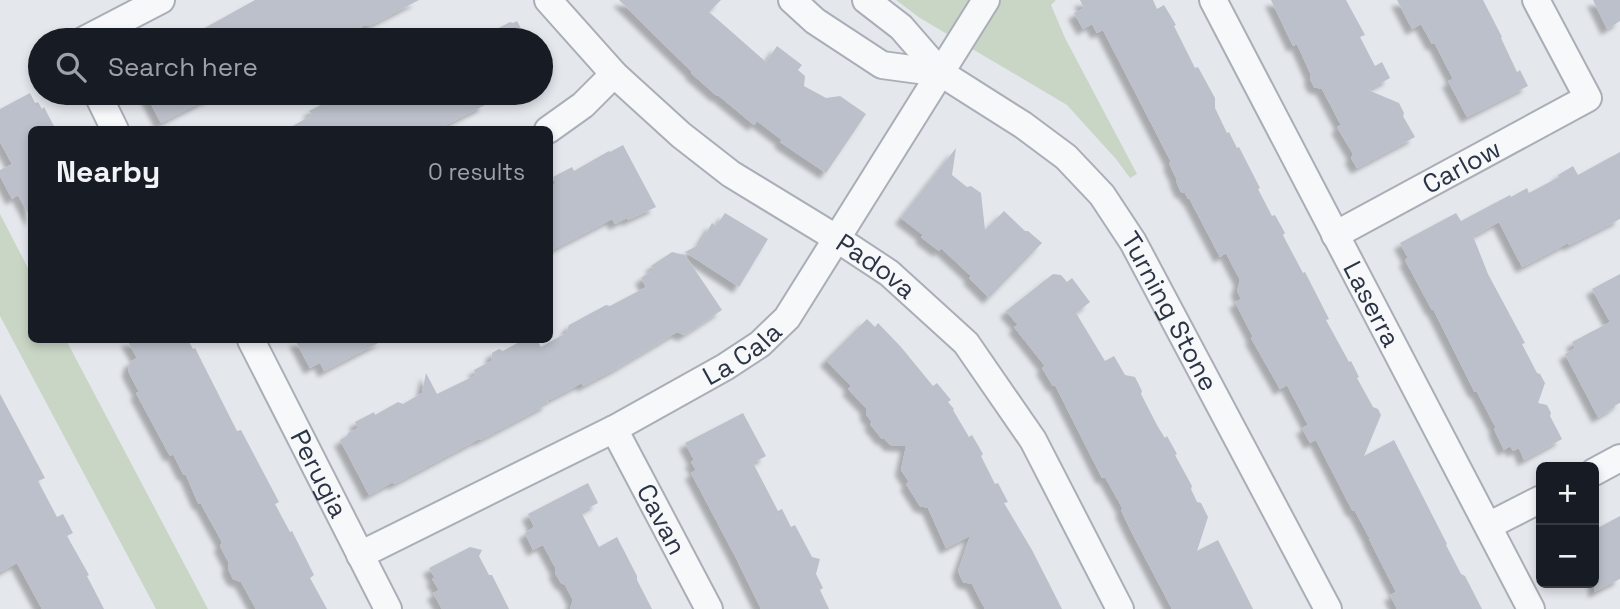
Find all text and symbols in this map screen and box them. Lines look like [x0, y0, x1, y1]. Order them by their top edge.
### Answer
search box [28, 28, 553, 105]
icon: search [52, 48, 90, 86]
text: Search here [108, 50, 258, 84]
street label: Carlow [1416, 131, 1507, 201]
text: Nearby [56, 152, 160, 191]
text: 0 results [428, 157, 525, 187]
street label: Turning Stone [1114, 225, 1226, 397]
street label: Padova [830, 226, 923, 306]
street label: Laserra [1335, 255, 1408, 353]
street label: La Cala [697, 315, 789, 393]
street label: Perugia [283, 424, 356, 523]
map controls [1536, 462, 1599, 588]
button: + [1536, 462, 1599, 525]
street label: Cavan [629, 478, 694, 561]
button: − [1536, 525, 1599, 588]

